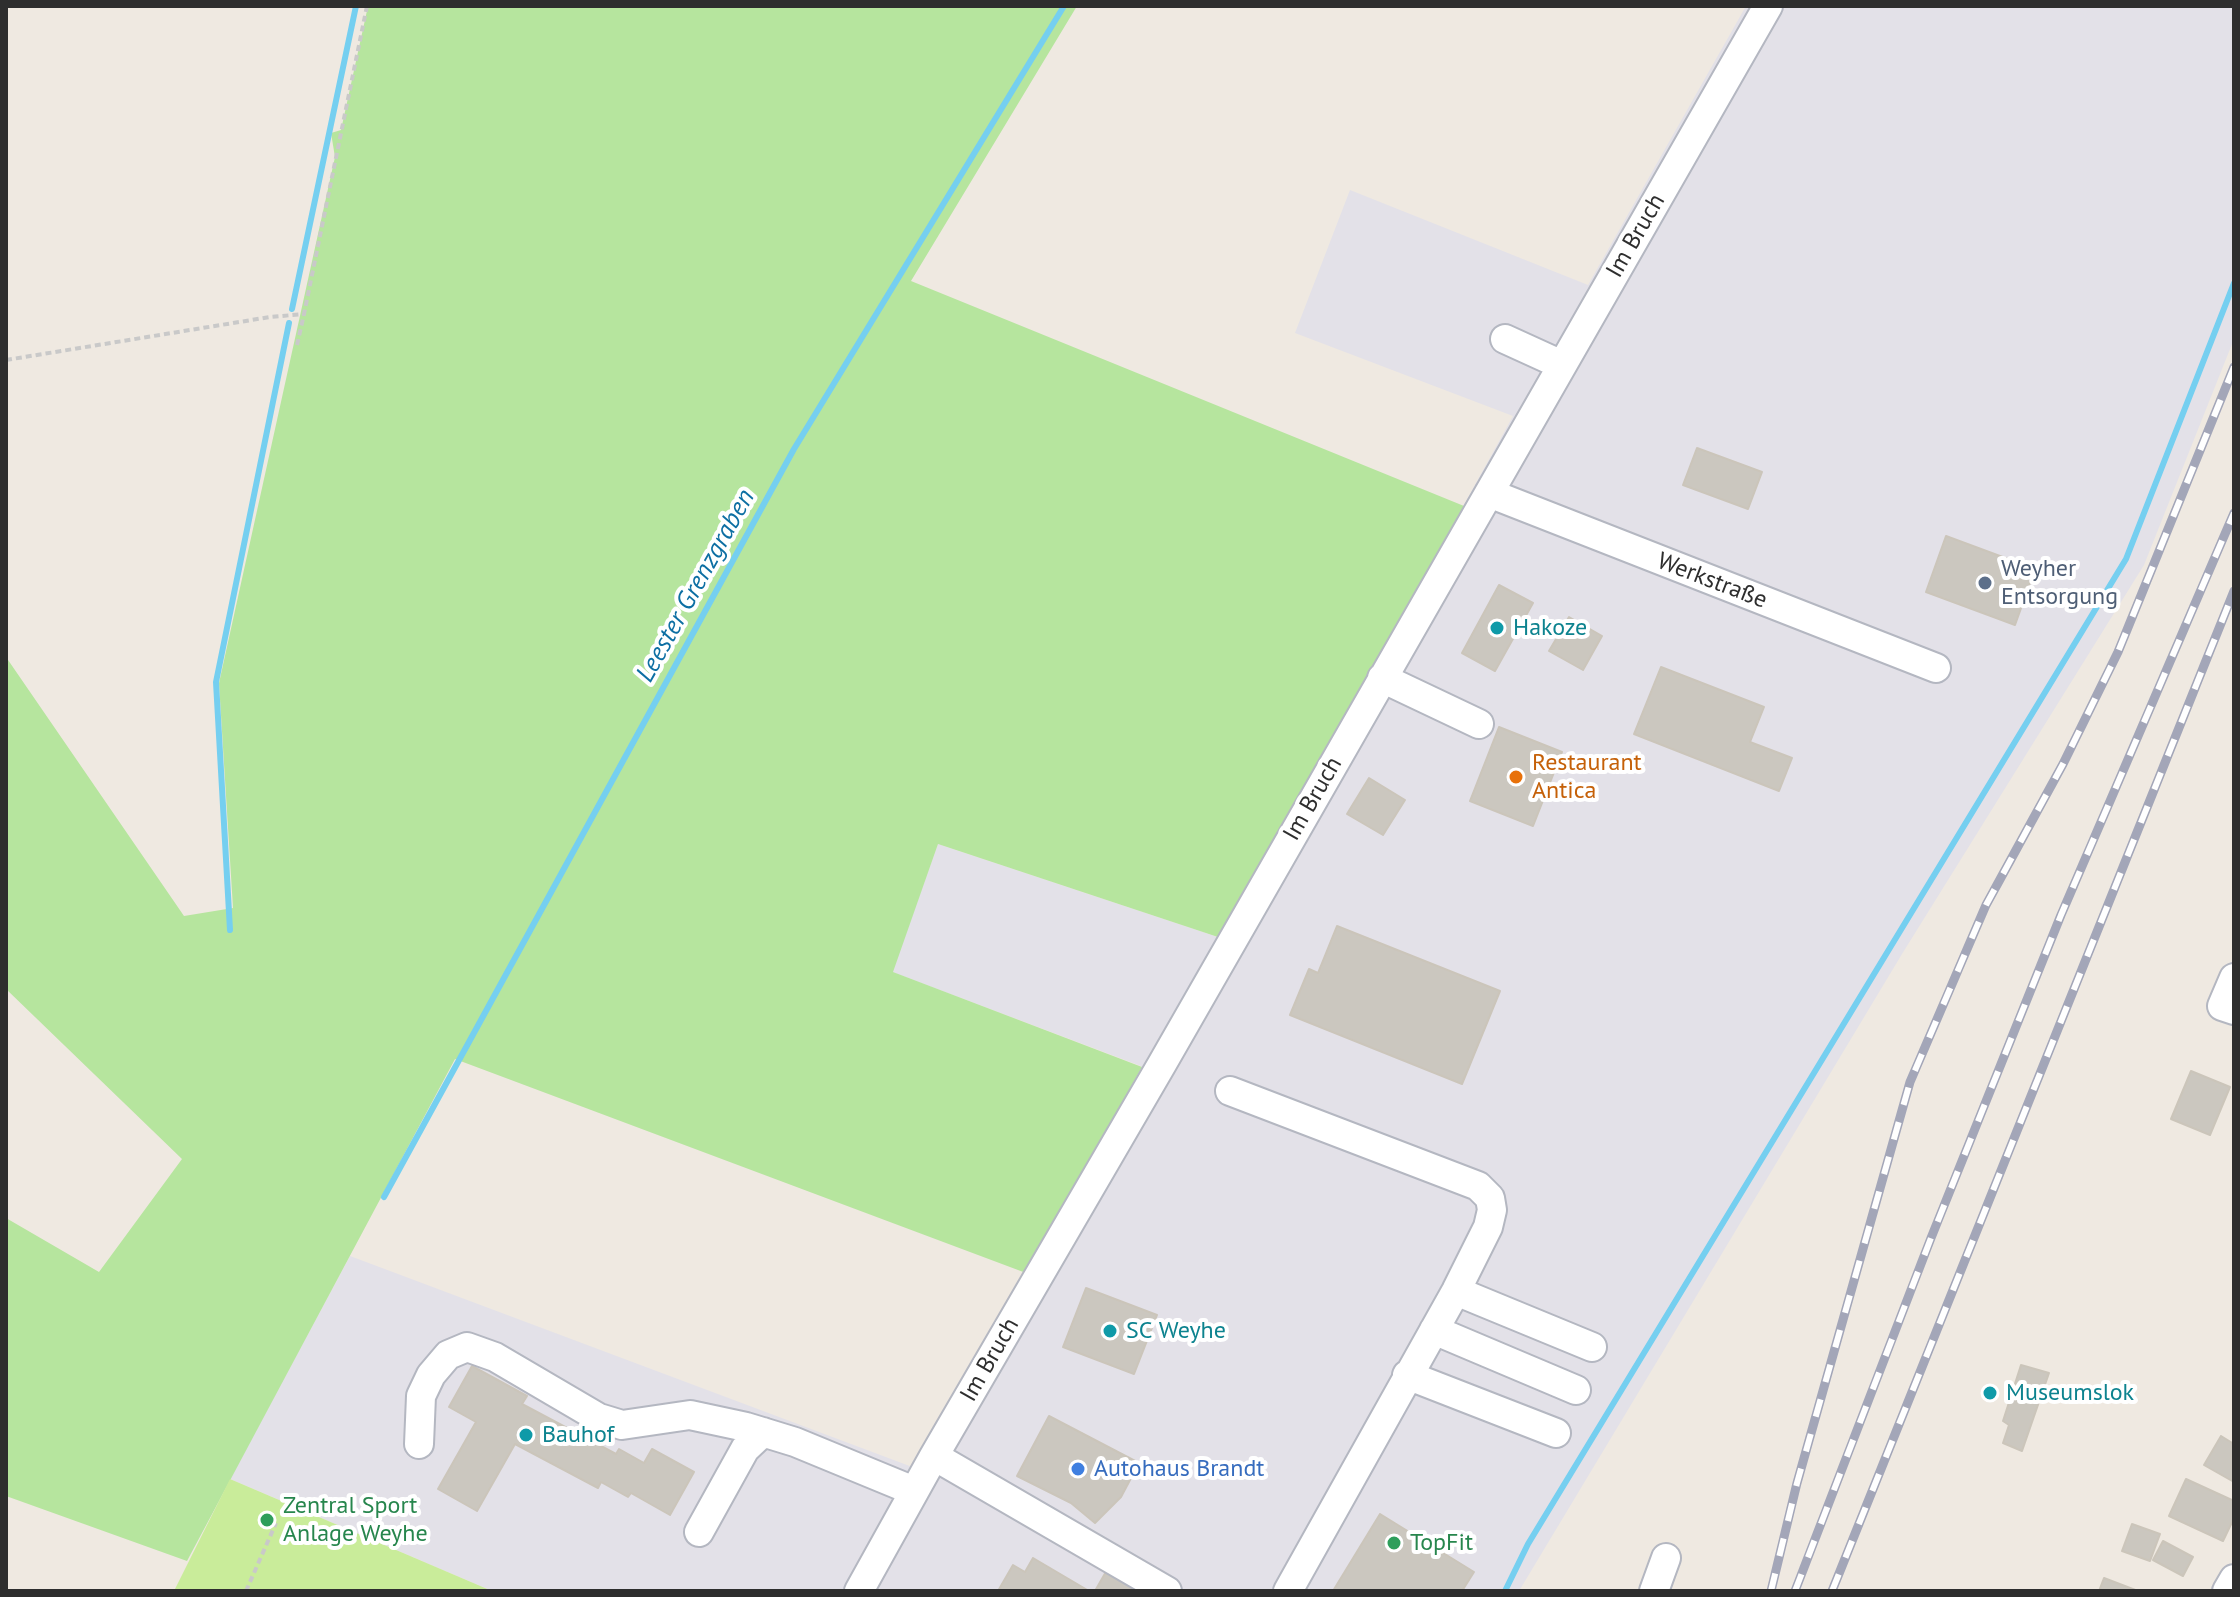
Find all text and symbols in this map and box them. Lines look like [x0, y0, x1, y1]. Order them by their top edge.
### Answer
street label: Im Bruch [1601, 189, 1671, 283]
water label: Leester Grenzgraben [630, 484, 762, 688]
street label: Werkstraße [1653, 547, 1771, 615]
place label: Weyher Entsorgung [2001, 555, 2118, 611]
marker: Weyher Entsorgung [1976, 574, 1994, 592]
place label: Hakoze [1513, 614, 1587, 642]
marker: Hakoze [1488, 619, 1506, 637]
place label: Restaurant Antica [1532, 749, 1642, 805]
street label: Im Bruch [1278, 752, 1348, 846]
marker: Restaurant Antica [1507, 768, 1525, 786]
street label: Im Bruch [955, 1313, 1025, 1407]
place label: SC Weyhe [1126, 1317, 1226, 1345]
marker: SC Weyhe [1101, 1322, 1119, 1340]
place label: Museumslok [2006, 1379, 2134, 1407]
marker: Museumslok [1981, 1384, 1999, 1402]
place label: Bauhof [542, 1421, 614, 1449]
marker: Bauhof [517, 1426, 535, 1444]
place label: Autohaus Brandt [1094, 1455, 1264, 1483]
marker: Autohaus Brandt [1069, 1460, 1087, 1478]
place label: Zentral Sport Anlage Weyhe [283, 1492, 428, 1548]
marker: Zentral Sport Anlage Weyhe [258, 1511, 276, 1529]
place label: TopFit [1410, 1529, 1473, 1557]
marker: TopFit [1385, 1534, 1403, 1552]

